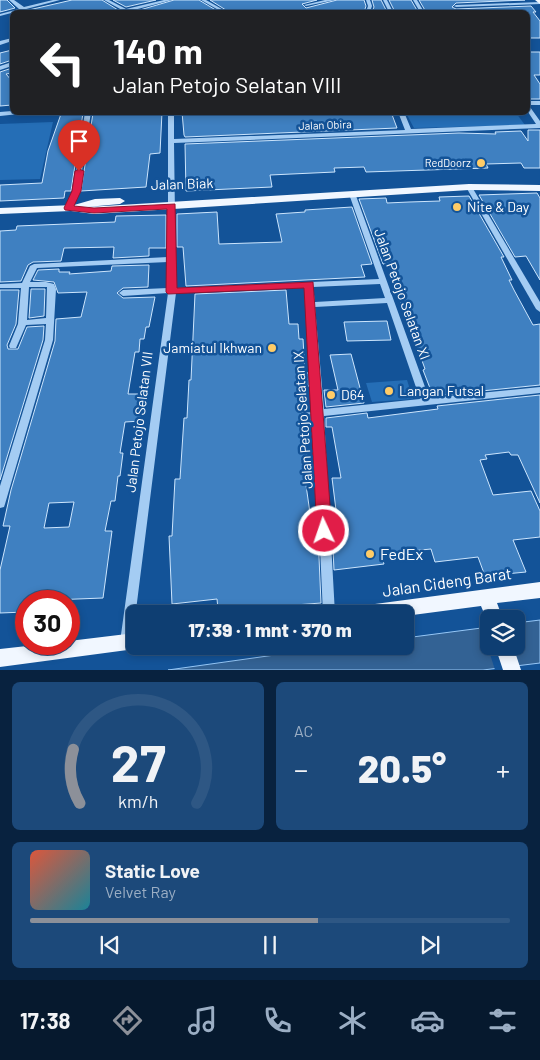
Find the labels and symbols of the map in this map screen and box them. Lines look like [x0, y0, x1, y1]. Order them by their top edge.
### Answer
street label: Jalan Obira [298, 117, 352, 132]
pin [58, 120, 100, 171]
place label: RedDoorz [425, 156, 471, 169]
marker: RedDoorz [475, 157, 487, 169]
street label: Jalan Biak [150, 174, 213, 193]
place label: Nite & Day [467, 198, 530, 215]
marker: Nite & Day [451, 201, 463, 213]
street label: Jalan Petojo Selatan XI [371, 226, 434, 362]
place label: Jamiatul Ikhwan [163, 339, 262, 356]
marker: Jamiatul Ikhwan [266, 342, 278, 354]
street label: Jalan Petojo Selatan VII [121, 351, 156, 493]
street label: Jalan Petojo Selatan IX [289, 351, 316, 490]
place label: Langan Futsal [399, 382, 484, 399]
marker: Langan Futsal [383, 385, 395, 397]
place label: D64 [341, 386, 365, 403]
marker: D64 [325, 389, 337, 401]
position arrow [297, 504, 349, 556]
place label: FedEx [380, 544, 423, 563]
marker: FedEx [364, 548, 376, 560]
street label: Jalan Cideng Barat [381, 563, 513, 600]
speed limit sign: 30 [15, 590, 80, 655]

